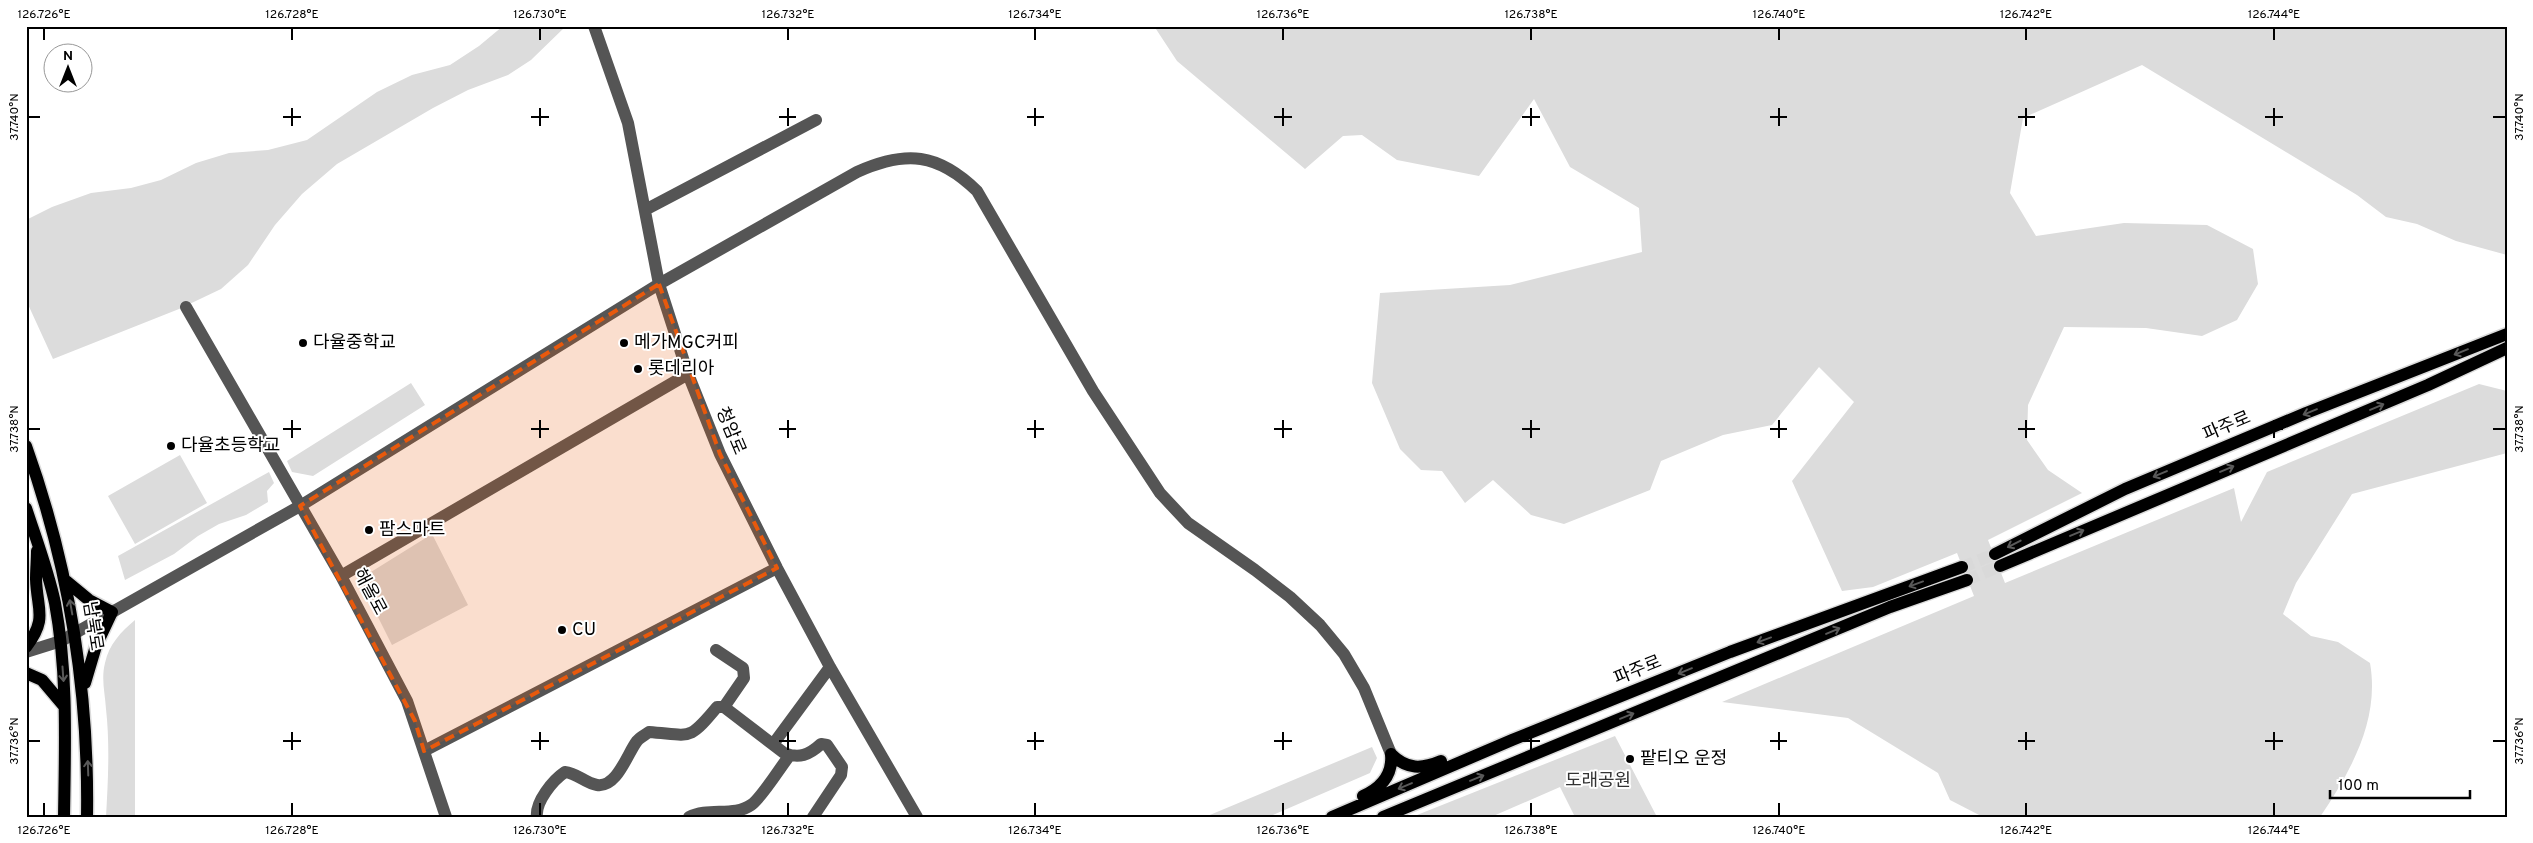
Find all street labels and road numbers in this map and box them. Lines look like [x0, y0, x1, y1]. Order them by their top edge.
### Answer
street label: 청암로 [710, 404, 750, 458]
street label: 파주로 [2200, 407, 2254, 447]
street label: 해올로 [347, 565, 391, 619]
street label: 남북로 [77, 600, 107, 652]
street label: 파주로 [1611, 651, 1665, 691]

